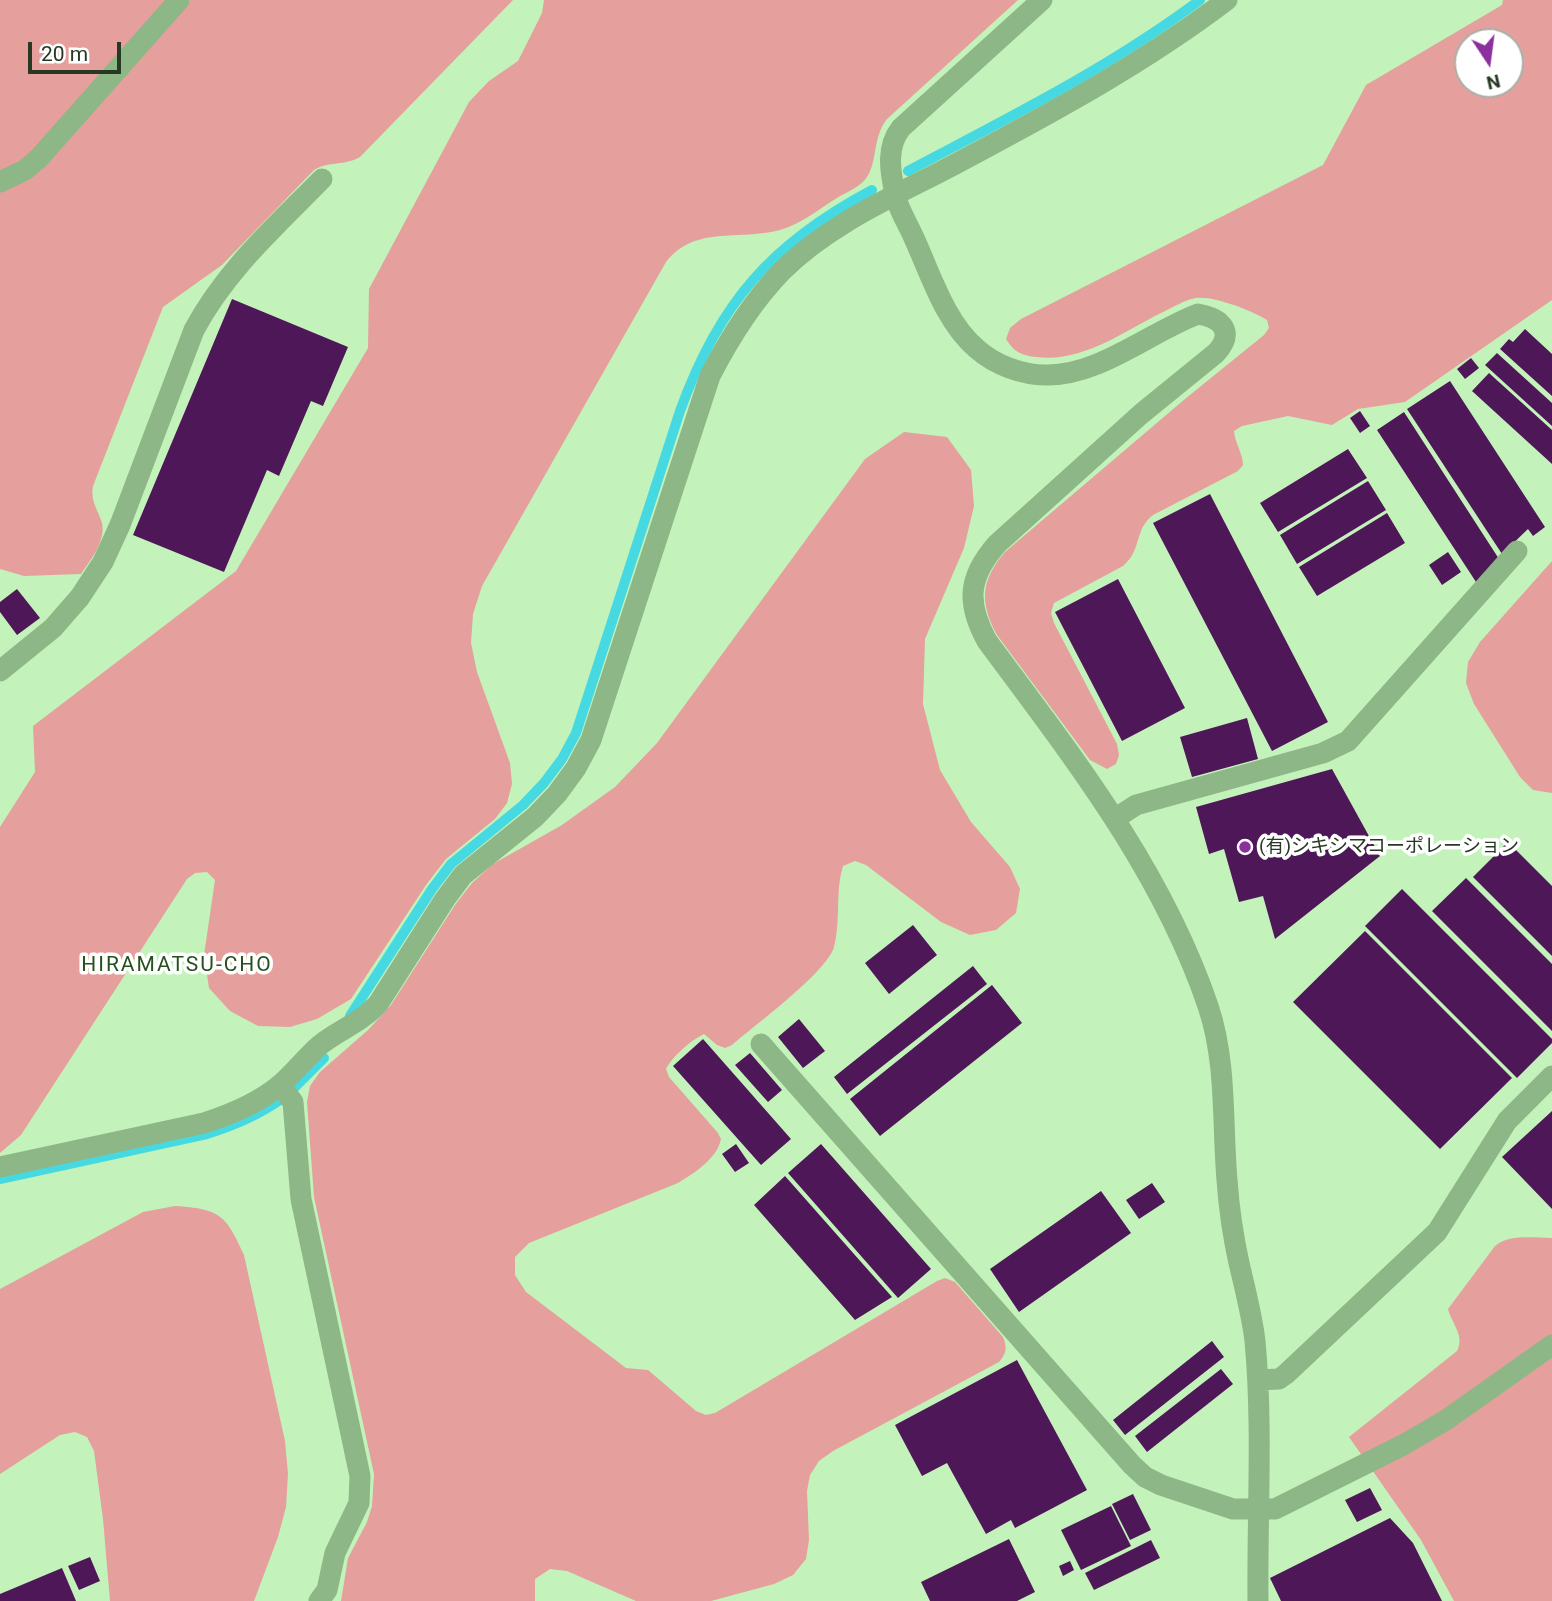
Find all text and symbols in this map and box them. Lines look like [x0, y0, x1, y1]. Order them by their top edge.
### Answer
scale bar [32, 28, 124, 72]
north arrow [1454, 28, 1524, 98]
text: 20 m [41, 42, 88, 66]
text: N [1484, 69, 1503, 95]
place label: (有)シキシマコーポレーション [1259, 836, 1519, 858]
marker: (有)シキシマコーポレーション [1237, 839, 1253, 855]
district label: HIRAMATSU-CHO [83, 953, 271, 979]

